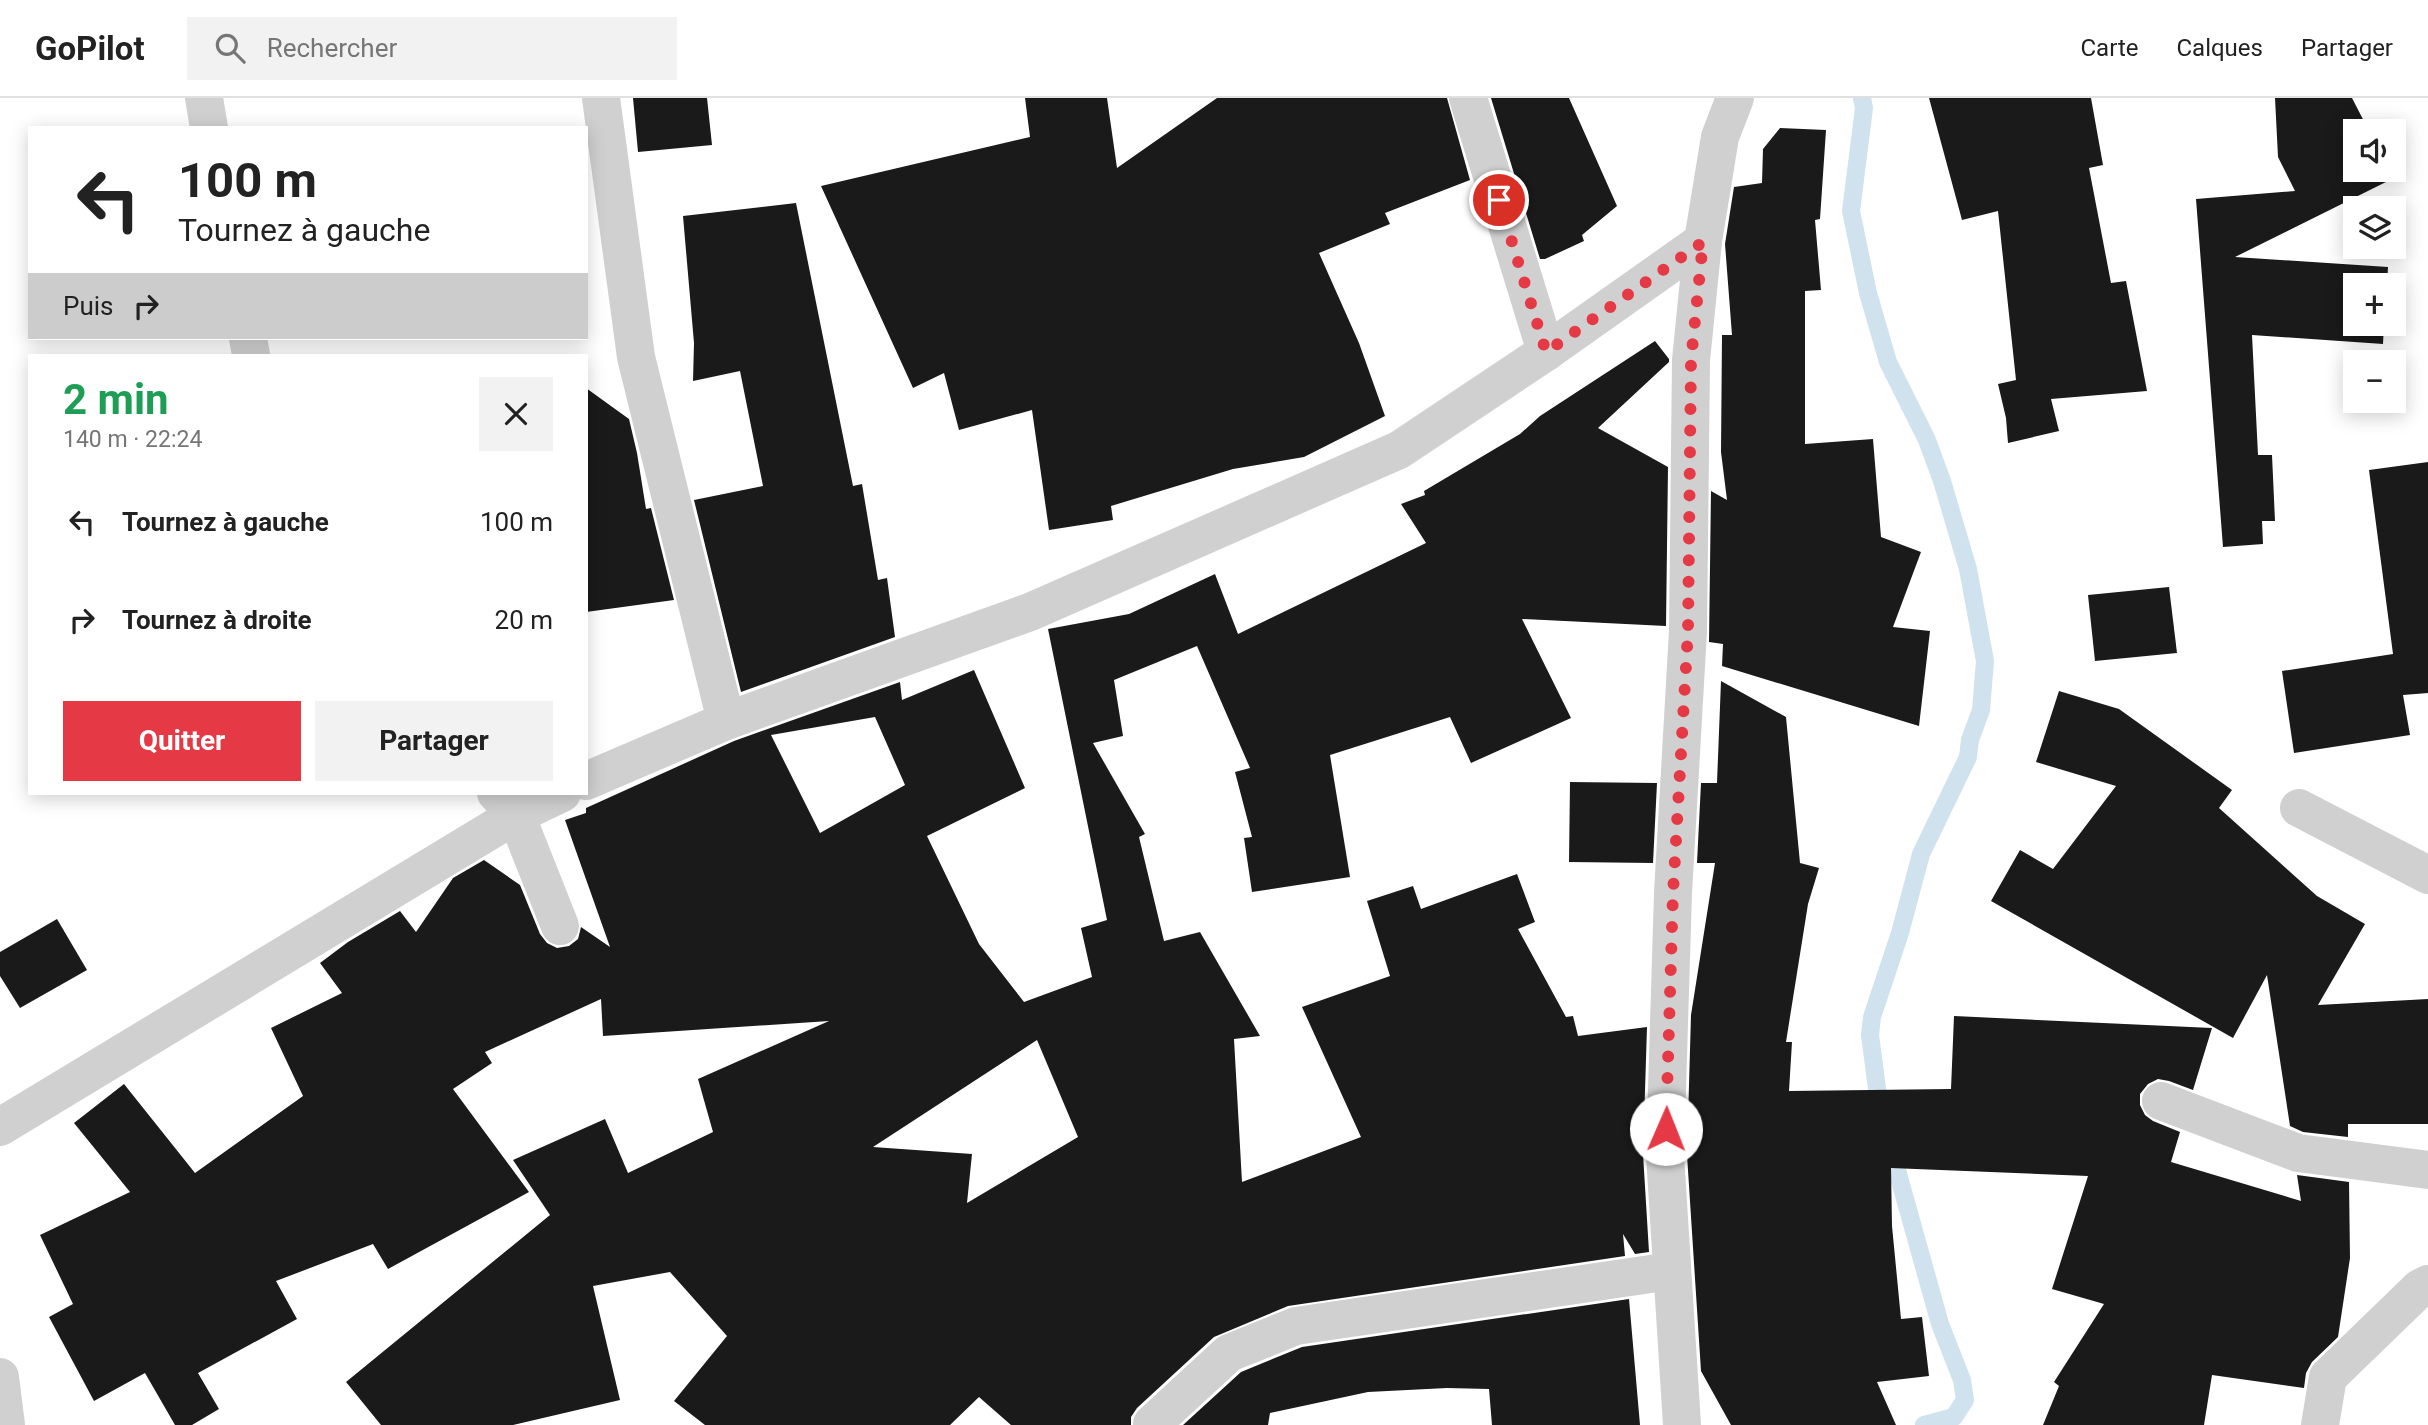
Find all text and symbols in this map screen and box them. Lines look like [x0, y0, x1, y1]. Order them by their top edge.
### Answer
search box [187, 17, 677, 80]
text: GoPilot [35, 29, 145, 68]
icon: search [211, 29, 249, 67]
text: Rechercher [267, 33, 397, 63]
text: Carte [2080, 34, 2138, 62]
text: Calques [2176, 34, 2263, 62]
text: Partager [2301, 34, 2393, 62]
map controls [2343, 119, 2406, 413]
button: sound [2343, 119, 2406, 182]
text: 100 m [178, 152, 317, 209]
icon: left [63, 154, 154, 245]
pin [1469, 170, 1529, 230]
icon: arrive [1480, 181, 1518, 219]
button: layers [2343, 196, 2406, 259]
text: Tournez à gauche [178, 211, 430, 249]
button: + [2343, 273, 2406, 336]
icon: right [127, 287, 165, 325]
text: Puis [63, 291, 113, 321]
button: − [2343, 350, 2406, 413]
text: 2 min [63, 375, 169, 424]
button: close [479, 377, 553, 451]
text: 140 m · 22:24 [63, 426, 202, 453]
icon: left [63, 503, 101, 541]
text: Tournez à gauche [122, 507, 329, 537]
text: 100 m [480, 507, 553, 537]
icon: right [63, 601, 101, 639]
text: Tournez à droite [122, 605, 312, 635]
text: 20 m [495, 605, 553, 635]
button: Quitter [63, 701, 301, 781]
button: Partager [315, 701, 553, 781]
position arrow [1629, 1092, 1703, 1166]

